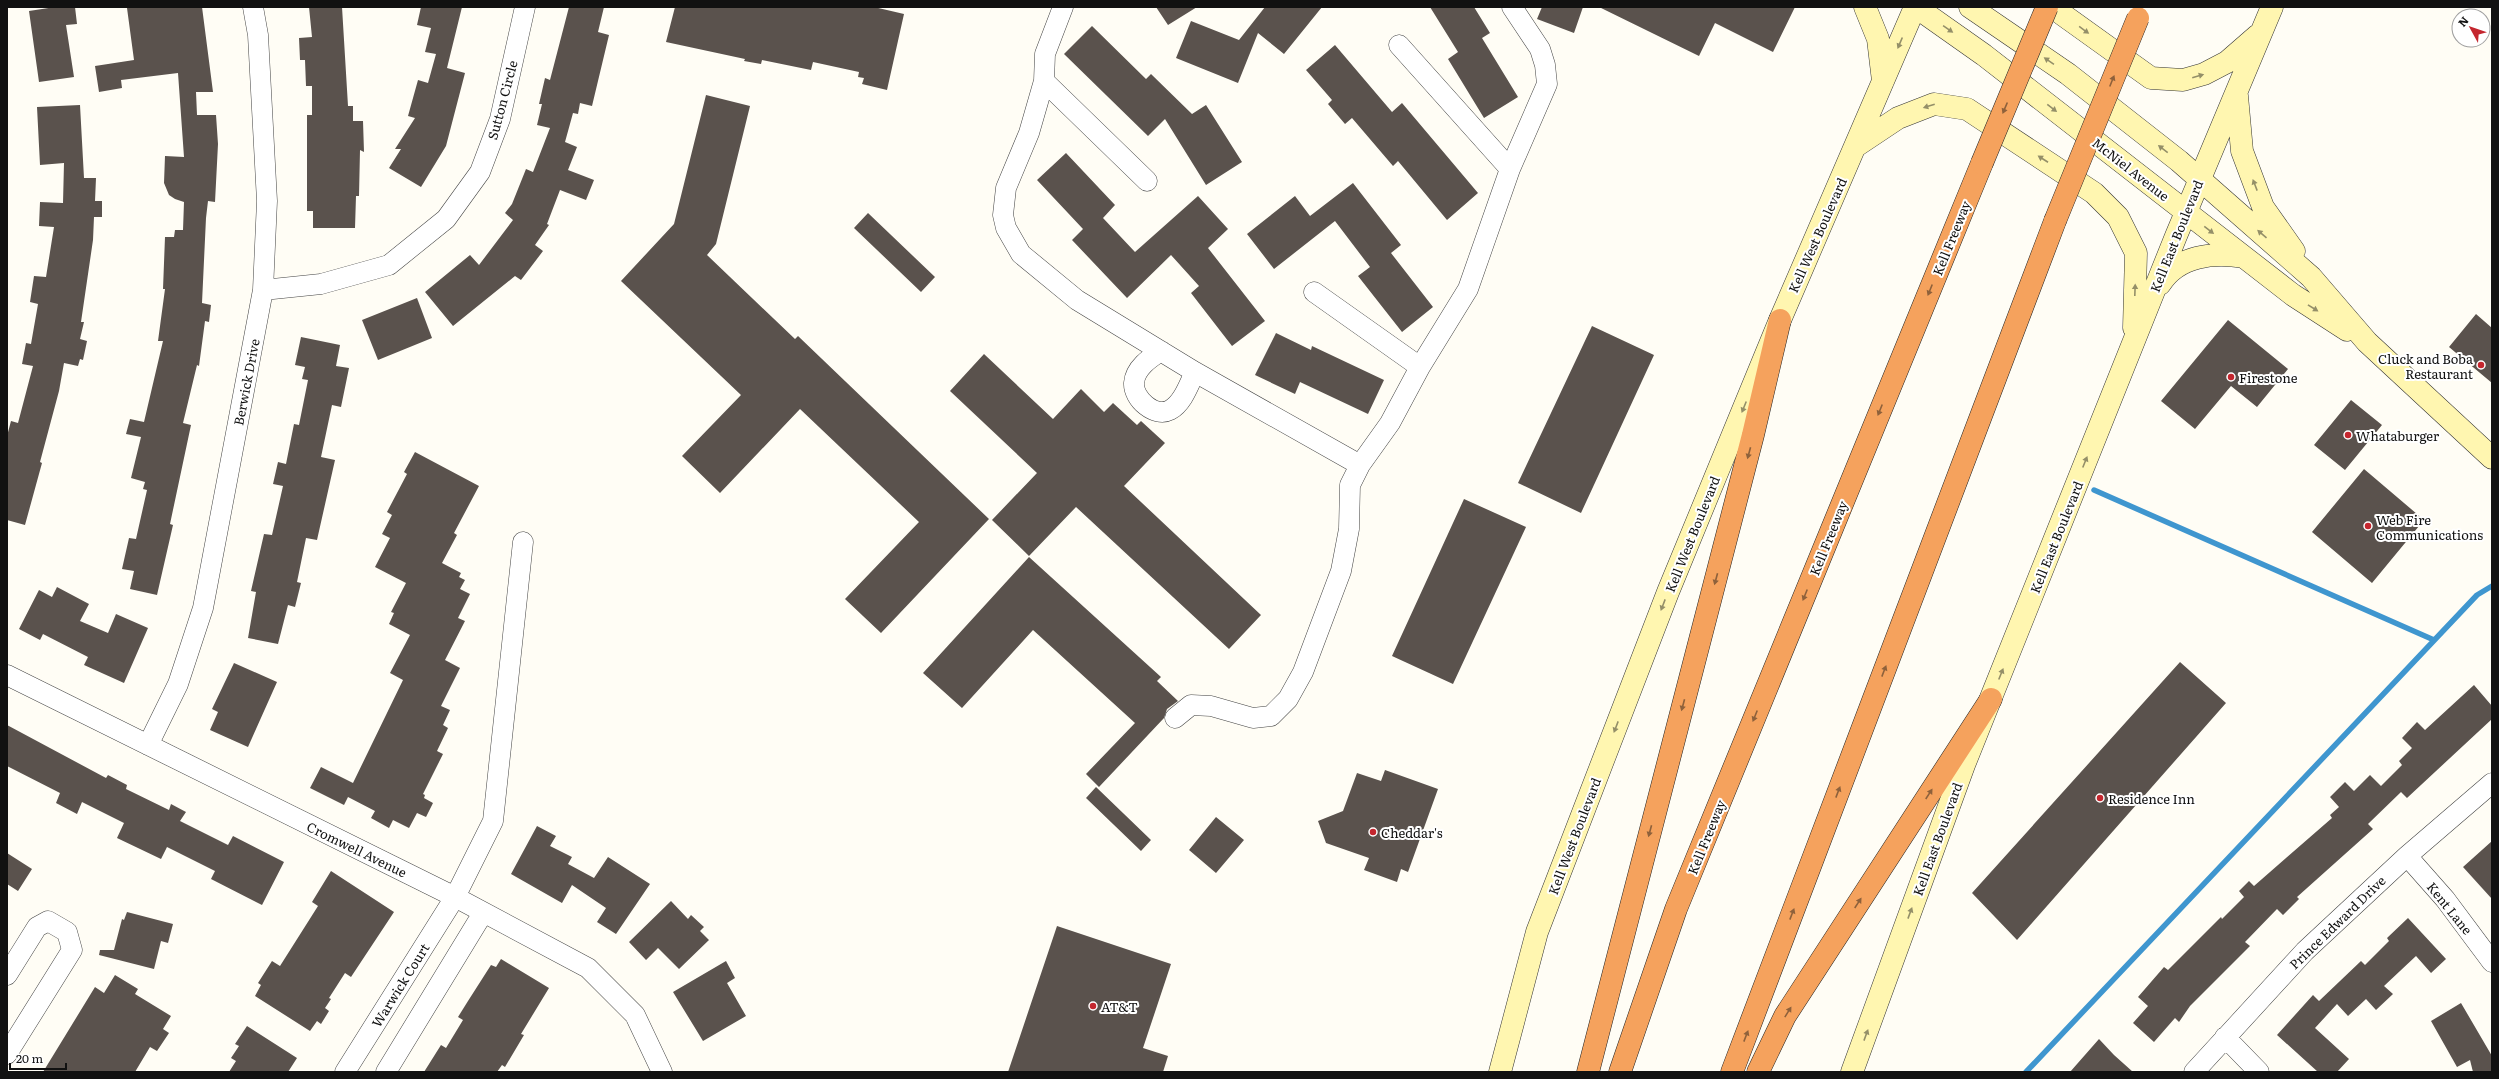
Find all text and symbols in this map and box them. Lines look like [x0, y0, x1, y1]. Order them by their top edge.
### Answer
north arrow [2451, 8, 2491, 48]
text: N [2453, 12, 2472, 30]
one-way arrow [1942, 25, 1953, 34]
one-way arrow [2079, 26, 2089, 34]
one-way arrow [1896, 37, 1902, 49]
one-way arrow [2044, 57, 2055, 65]
street label: Sutton Circle [482, 58, 522, 142]
one-way arrow [2192, 73, 2204, 79]
one-way arrow [2110, 74, 2116, 86]
one-way arrow [2002, 102, 2008, 113]
one-way arrow [1923, 103, 1935, 109]
one-way arrow [2046, 103, 2057, 112]
street label: McNiel Avenue [2088, 133, 2174, 205]
one-way arrow [2158, 145, 2169, 154]
one-way arrow [2037, 156, 2049, 163]
street label: Kell West Boulevard [1783, 174, 1851, 296]
street label: Kell East Boulevard [2145, 177, 2207, 295]
one-way arrow [2251, 178, 2257, 190]
street label: Kell Freeway [1927, 197, 1975, 278]
one-way arrow [2204, 226, 2215, 235]
one-way arrow [2257, 230, 2267, 239]
one-way arrow [2131, 284, 2138, 296]
one-way arrow [1926, 285, 1932, 297]
one-way arrow [2307, 305, 2319, 312]
street label: Berwick Drive [228, 337, 264, 427]
place label: Cluck and Boba Restaurant [2378, 349, 2474, 383]
marker: Cluck and Boba Restaurant [2476, 360, 2486, 370]
place label: Firestone [2239, 368, 2298, 387]
marker: Firestone [2226, 372, 2236, 382]
one-way arrow [1741, 402, 1747, 413]
one-way arrow [1877, 405, 1883, 417]
place label: Whataburger [2356, 426, 2440, 445]
marker: Whataburger [2343, 430, 2353, 440]
one-way arrow [1745, 447, 1751, 460]
one-way arrow [2083, 456, 2089, 468]
street label: Kell West Boulevard [1660, 473, 1724, 595]
street label: Kell East Boulevard [2025, 478, 2087, 596]
street label: Kell Freeway [1804, 497, 1852, 578]
place label: Web Fire Communications [2376, 510, 2483, 544]
marker: Web Fire Communications [2363, 521, 2373, 531]
one-way arrow [1713, 573, 1719, 585]
one-way arrow [1801, 590, 1807, 602]
one-way arrow [1659, 600, 1665, 612]
one-way arrow [1882, 664, 1888, 676]
one-way arrow [1998, 667, 2004, 679]
one-way arrow [1680, 699, 1686, 711]
one-way arrow [1752, 710, 1758, 722]
one-way arrow [1613, 721, 1619, 733]
street label: Kell West Boulevard [1543, 775, 1605, 897]
street label: Kell East Boulevard [1908, 779, 1966, 898]
one-way arrow [1835, 786, 1841, 798]
one-way arrow [1925, 789, 1933, 799]
place label: Residence Inn [2108, 789, 2195, 808]
marker: Residence Inn [2095, 793, 2105, 803]
street label: Kell Freeway [1682, 796, 1730, 877]
street label: Cromwell Avenue [304, 817, 410, 882]
place label: Cheddar's [1381, 823, 1443, 842]
one-way arrow [1647, 825, 1653, 837]
marker: Cheddar's [1368, 827, 1378, 837]
street label: Prince Edward Drive [2285, 871, 2390, 973]
street label: Kent Lane [2423, 878, 2477, 939]
one-way arrow [1855, 897, 1862, 909]
one-way arrow [1908, 907, 1914, 919]
one-way arrow [1789, 908, 1795, 920]
street label: Warwick Court [367, 939, 434, 1031]
place label: AT&T [1101, 997, 1138, 1016]
marker: AT&T [1088, 1001, 1098, 1011]
one-way arrow [1784, 1006, 1791, 1018]
one-way arrow [1743, 1029, 1749, 1041]
one-way arrow [1863, 1029, 1869, 1041]
scale bar [10, 1045, 66, 1071]
text: 20 m [16, 1049, 43, 1067]

